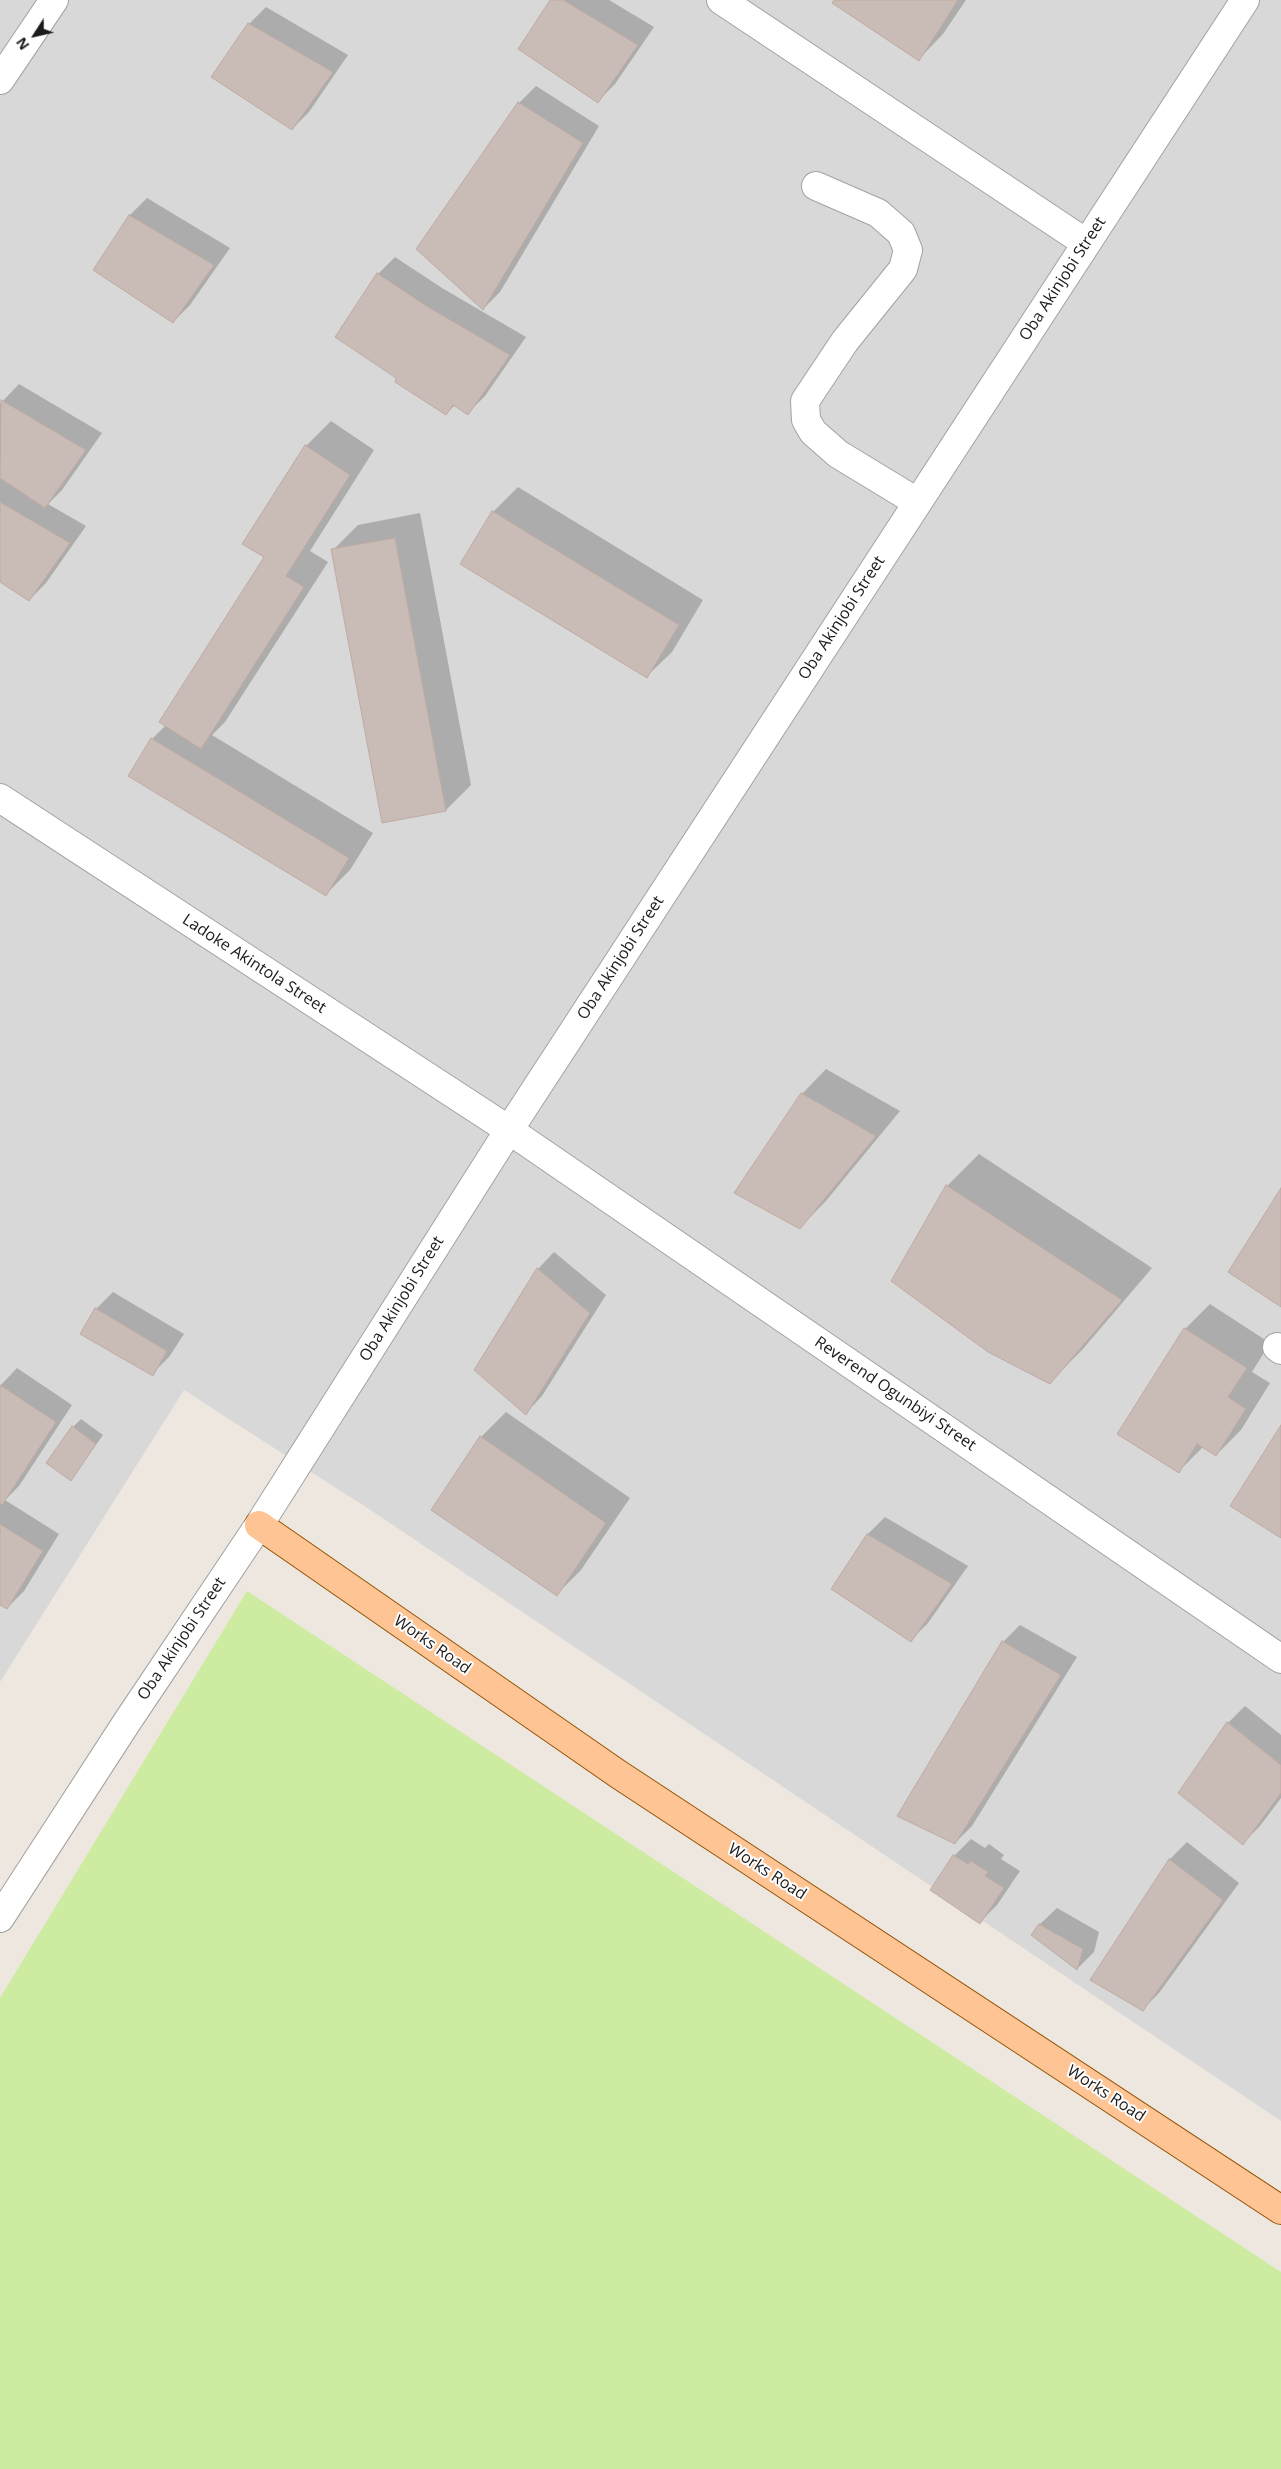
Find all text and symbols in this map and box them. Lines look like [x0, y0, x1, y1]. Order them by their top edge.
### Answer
north arrow [10, 10, 60, 60]
text: N [11, 34, 33, 54]
street label: Oba Akinjobi Street [1016, 213, 1110, 345]
street label: Oba Akinjobi Street [795, 552, 889, 684]
street label: Oba Akinjobi Street [574, 892, 668, 1024]
street label: Ladoke Akintola Street [178, 910, 330, 1018]
street label: Oba Akinjobi Street [356, 1233, 448, 1365]
street label: Reverend Ogunbiyi Street [811, 1333, 979, 1455]
street label: Oba Akinjobi Street [134, 1574, 230, 1704]
street label: Works Road [390, 1612, 474, 1678]
street label: Works Road [724, 1840, 810, 1904]
street label: Works Road [1063, 2062, 1149, 2126]

